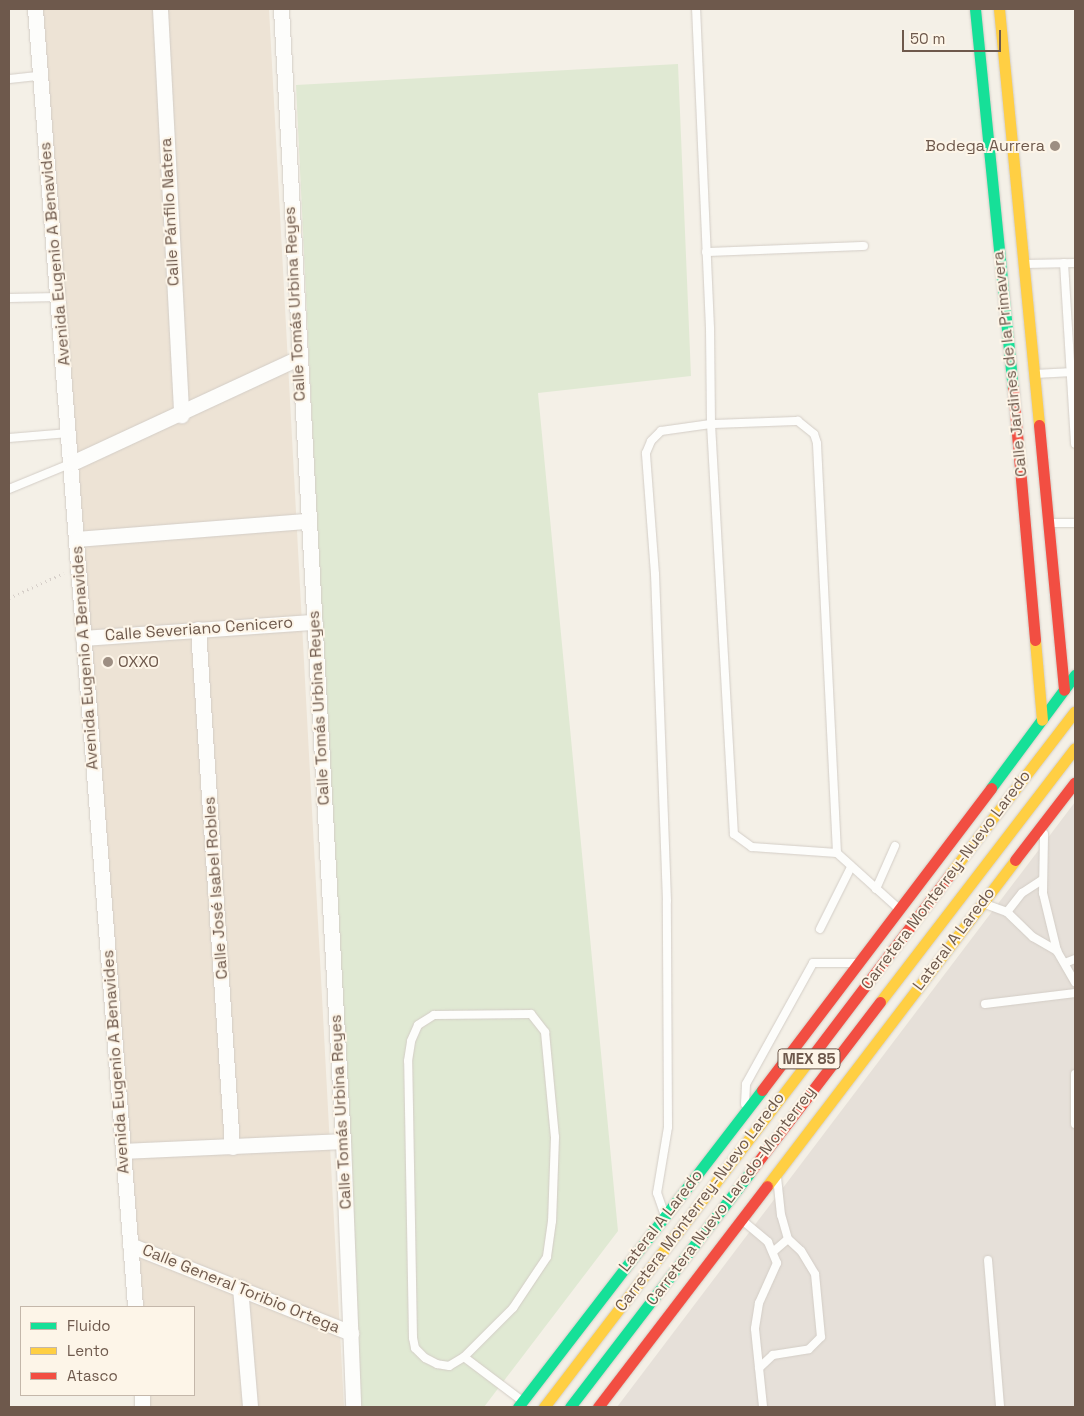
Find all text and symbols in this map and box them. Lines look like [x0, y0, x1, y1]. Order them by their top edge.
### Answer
scale bar [904, 20, 1003, 52]
text: 50 m [910, 29, 945, 48]
place label: Bodega Aurrera [925, 136, 1045, 156]
street label: Calle Pánfilo Natera [157, 137, 183, 287]
marker: Bodega Aurrera [1049, 140, 1061, 152]
street label: Avenida Eugenio A Benavides [36, 141, 74, 367]
street label: Calle Tomás Urbina Reyes [280, 206, 310, 402]
street label: Calle Jardines de la Primavera [989, 250, 1031, 478]
street label: Avenida Eugenio A Benavides [68, 545, 102, 771]
street label: Calle Tomás Urbina Reyes [304, 610, 334, 806]
street label: Calle Severiano Cenicero [104, 613, 294, 645]
place label: OXXO [118, 652, 159, 672]
marker: OXXO [102, 656, 114, 668]
street label: Carretera Monterrey-Nuevo Laredo [857, 767, 1035, 993]
street label: Calle José Isabel Robles [200, 796, 232, 980]
street label: Lateral A Laredo [909, 884, 999, 994]
street label: Avenida Eugenio A Benavides [99, 949, 133, 1175]
street label: Calle Tomás Urbina Reyes [326, 1014, 356, 1210]
road number: MEX 85 [776, 1046, 842, 1072]
street label: Carretera Nuevo Laredo-Monterrey [642, 1083, 820, 1309]
street label: Carretera Monterrey-Nuevo Laredo [611, 1089, 789, 1315]
street label: Lateral A Laredo [615, 1166, 707, 1276]
street label: Calle General Toribio Ortega [139, 1240, 343, 1338]
legend [20, 1306, 195, 1396]
text: Fluido [67, 1316, 111, 1335]
text: Lento [67, 1341, 109, 1360]
text: Atasco [67, 1366, 118, 1385]

